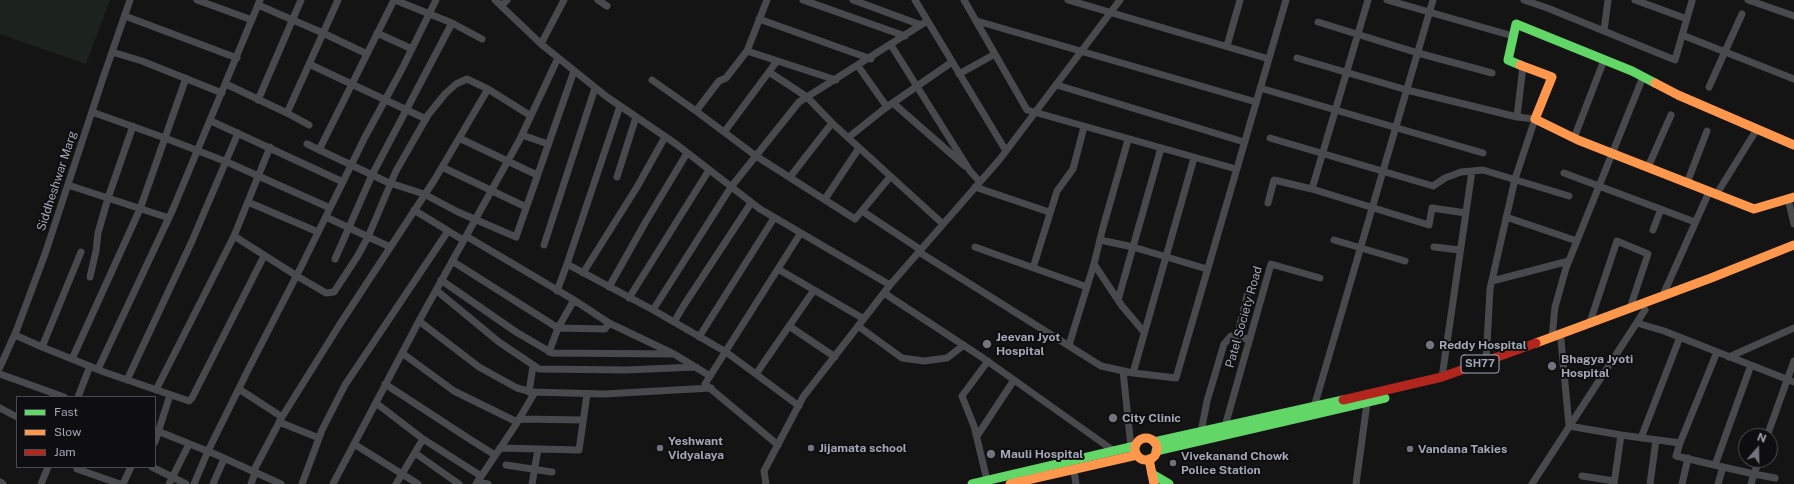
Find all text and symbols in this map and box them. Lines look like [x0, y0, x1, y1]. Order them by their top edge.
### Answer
street label: Siddheshwar Marg [34, 129, 80, 233]
street label: Patel Society Road [1223, 265, 1265, 369]
place label: Jeevan Jyot Hospital [996, 330, 1060, 358]
marker: Jeevan Jyot Hospital [981, 338, 993, 350]
place label: Reddy Hospital [1439, 338, 1527, 352]
marker: Reddy Hospital [1424, 339, 1436, 351]
place label: Bhagya Jyoti Hospital [1561, 352, 1633, 380]
road number: SH77 [1461, 355, 1499, 373]
marker: Bhagya Jyoti Hospital [1546, 360, 1558, 372]
legend [16, 396, 156, 468]
text: Fast [54, 405, 78, 419]
place label: City Clinic [1122, 411, 1181, 425]
marker: City Clinic [1107, 412, 1119, 424]
text: Slow [54, 425, 81, 439]
north arrow [1738, 428, 1778, 468]
text: N [1756, 431, 1768, 445]
place label: Yeshwant Vidyalaya [668, 434, 724, 462]
place label: Jijamata school [819, 441, 907, 455]
place label: Vandana Takies [1418, 442, 1507, 456]
marker: Yeshwant Vidyalaya [655, 443, 665, 453]
marker: Jijamata school [806, 443, 816, 453]
marker: Vandana Takies [1405, 444, 1415, 454]
text: Jam [54, 445, 76, 459]
place label: Mauli Hospital [1000, 447, 1083, 461]
marker: Mauli Hospital [985, 448, 997, 460]
place label: Vivekanand Chowk Police Station [1181, 449, 1289, 477]
marker: Vivekanand Chowk Police Station [1168, 458, 1178, 468]

